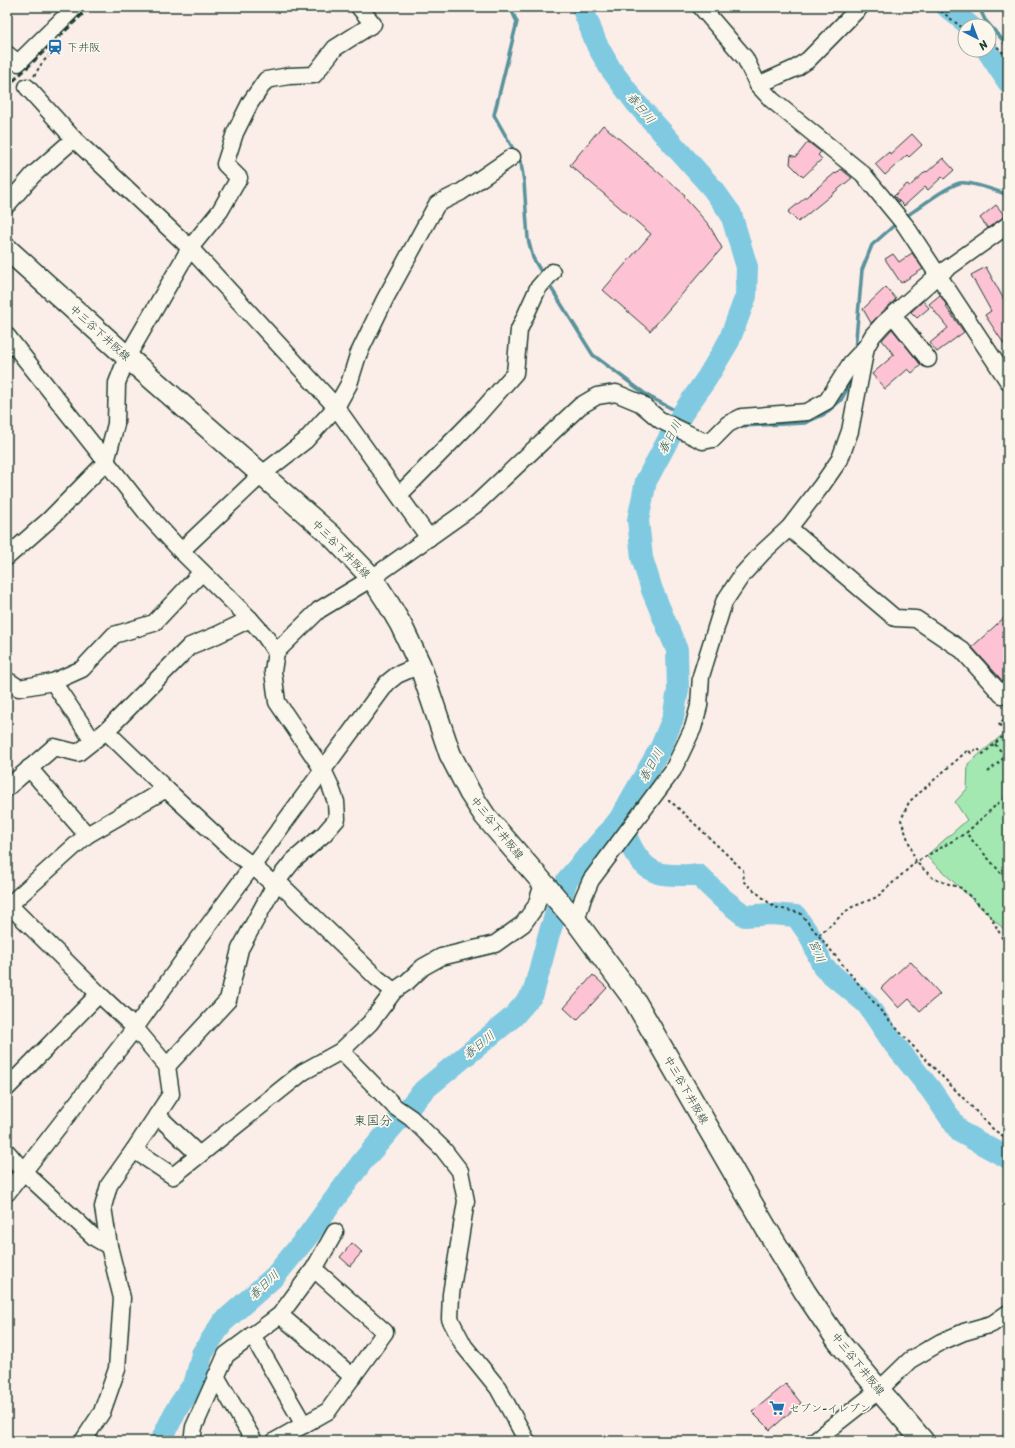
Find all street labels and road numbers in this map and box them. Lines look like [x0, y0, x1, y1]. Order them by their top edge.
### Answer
street label: 中三谷下井阪線 [65, 300, 135, 366]
street label: 中三谷下井阪線 [307, 515, 375, 583]
street label: 中三谷下井阪線 [465, 792, 529, 864]
street label: 中三谷下井阪線 [659, 1052, 713, 1128]
street label: 中三谷下井阪線 [826, 1328, 890, 1400]

